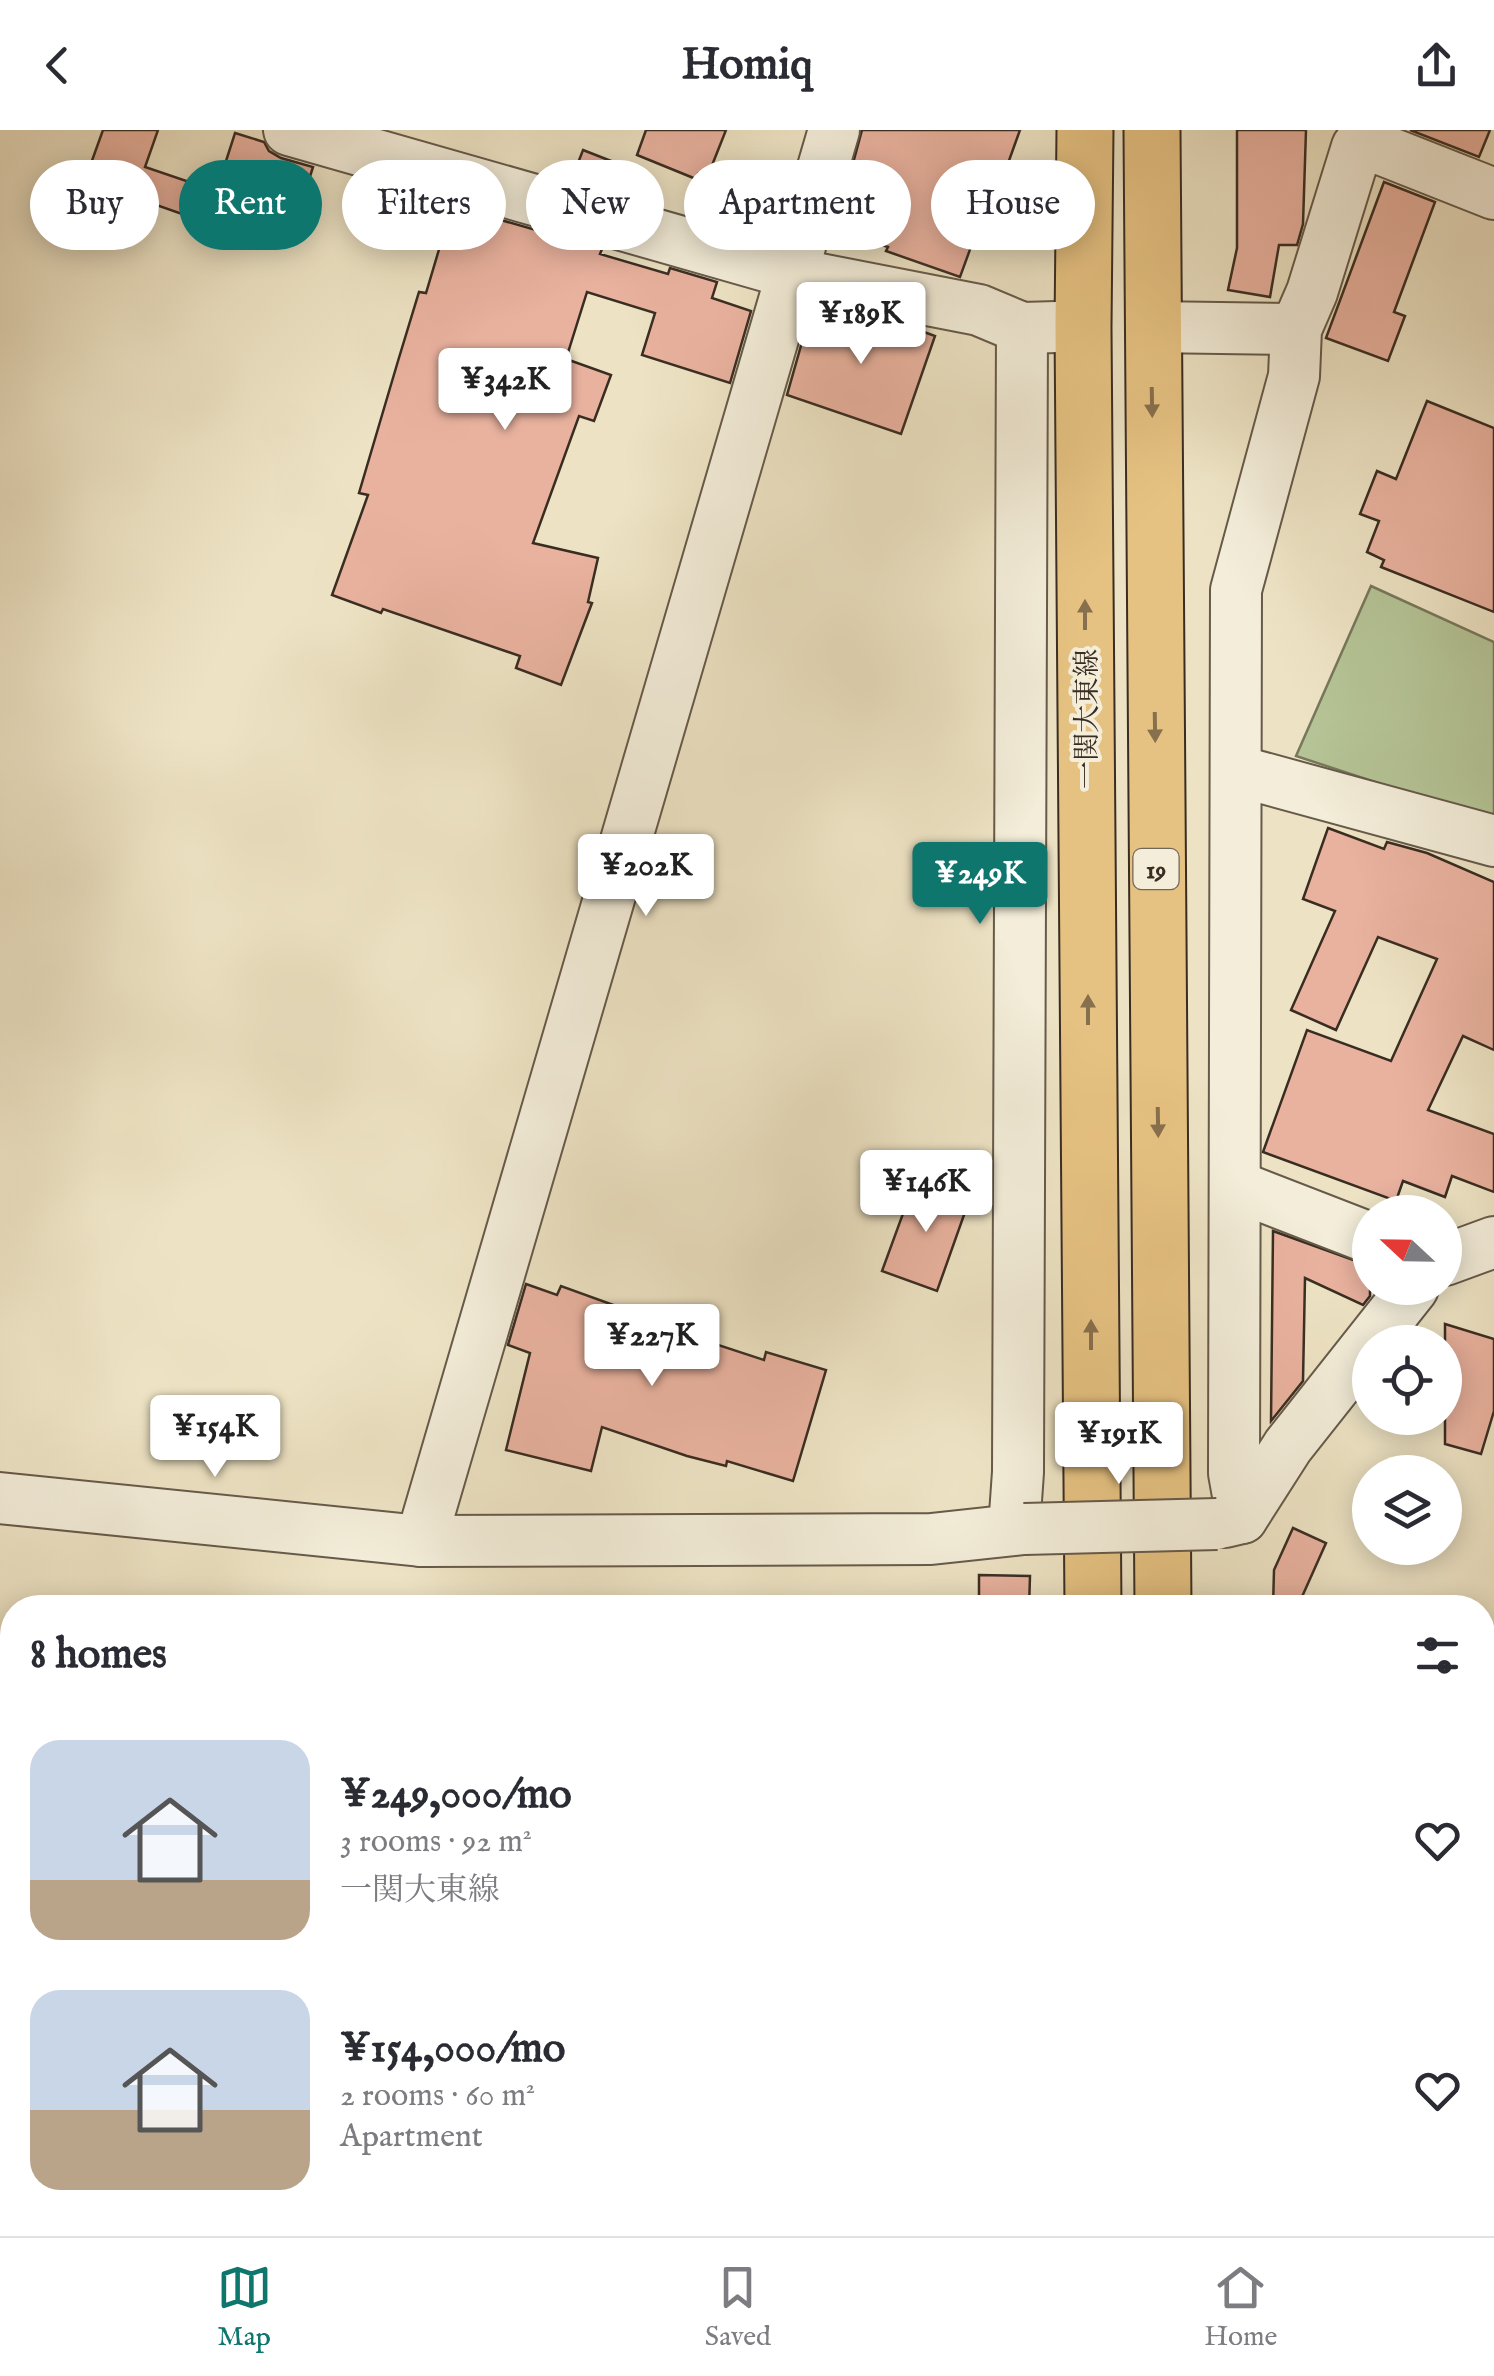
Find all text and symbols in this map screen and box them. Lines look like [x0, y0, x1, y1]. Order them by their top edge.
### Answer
text: Homiq [681, 37, 813, 94]
icon: back [30, 38, 85, 93]
icon: share [1409, 38, 1464, 93]
chip: Buy [30, 160, 159, 250]
chip: Rent [179, 160, 322, 250]
chip: Filters [342, 160, 506, 250]
chip: New [526, 160, 664, 250]
chip: Apartment [684, 160, 911, 250]
chip: House [931, 160, 1095, 250]
pin: ¥189K [791, 282, 931, 367]
text: ¥189K [819, 294, 903, 335]
pin: ¥342K [435, 348, 575, 433]
text: ¥342K [460, 360, 550, 401]
one-way arrow [1144, 387, 1160, 419]
one-way arrow [1077, 599, 1093, 631]
street label: 一関大東線 [1071, 649, 1106, 789]
one-way arrow [1147, 712, 1163, 744]
pin: ¥202K [576, 834, 716, 919]
pin: ¥249K [910, 842, 1050, 927]
text: ¥202K [600, 846, 692, 887]
road number: 19 [1134, 849, 1178, 889]
text: ¥249K [934, 854, 1026, 895]
one-way arrow [1080, 994, 1096, 1026]
one-way arrow [1150, 1107, 1166, 1139]
pin: ¥146K [856, 1150, 996, 1235]
text: ¥146K [882, 1162, 970, 1203]
north arrow [1352, 1195, 1462, 1305]
map controls [1352, 1195, 1462, 1565]
pin: ¥227K [582, 1304, 722, 1389]
text: ¥227K [606, 1316, 698, 1357]
one-way arrow [1083, 1319, 1099, 1351]
button: locate [1352, 1325, 1462, 1435]
pin: ¥154K [145, 1395, 285, 1480]
pin: ¥191K [1049, 1402, 1189, 1487]
text: ¥154K [172, 1407, 258, 1448]
text: ¥191K [1077, 1414, 1161, 1455]
button: layers [1352, 1455, 1462, 1565]
icon: filters [1410, 1628, 1465, 1683]
text: 8 homes [30, 1629, 167, 1682]
text: ¥249,000/mo [340, 1769, 572, 1822]
icon: home [110, 1780, 230, 1900]
icon: heart [1410, 1813, 1465, 1868]
text: 3 rooms · 92 m² [340, 1822, 532, 1863]
text: 一関大東線 [340, 1871, 500, 1912]
text: ¥154,000/mo [340, 2023, 565, 2076]
icon: home [110, 2030, 230, 2150]
icon: heart [1410, 2063, 1465, 2118]
text: 2 rooms · 60 m² [340, 2076, 535, 2117]
text: Apartment [340, 2117, 483, 2158]
tab: Map [217, 2260, 272, 2355]
tab: Saved [705, 2260, 771, 2355]
tab: Home [1204, 2260, 1277, 2355]

